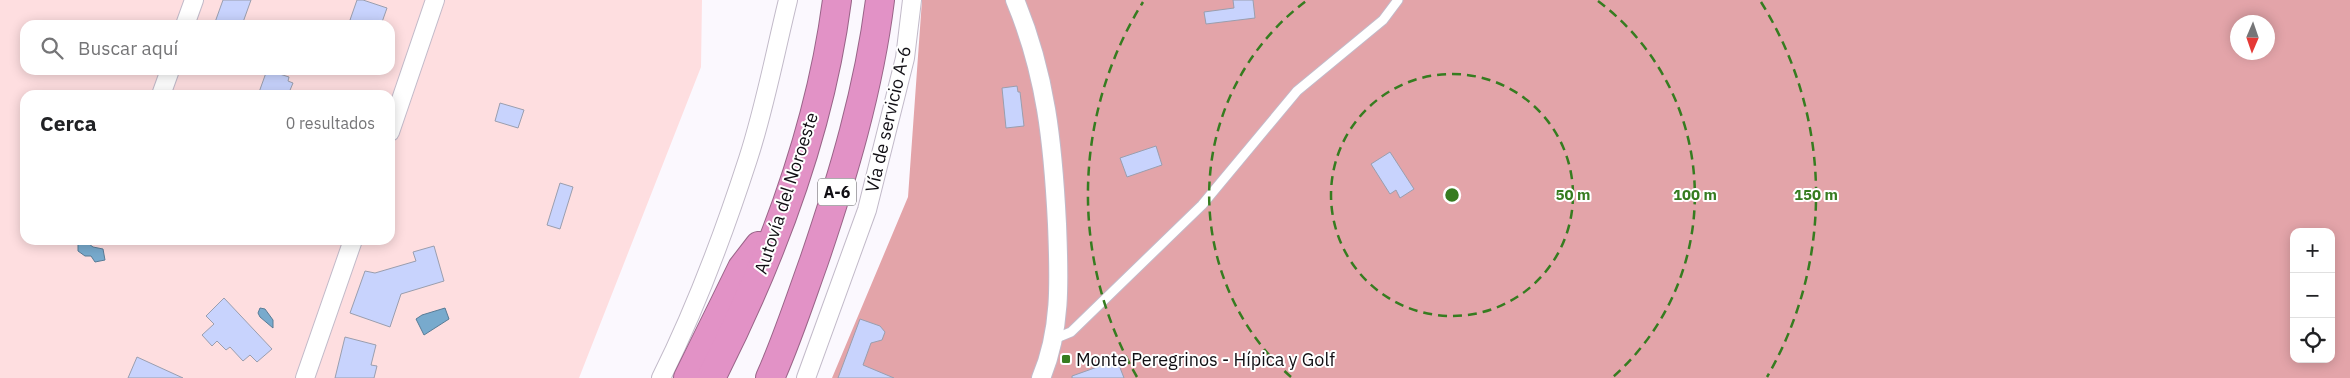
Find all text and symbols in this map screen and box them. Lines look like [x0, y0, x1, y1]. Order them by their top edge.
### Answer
north arrow [2230, 15, 2275, 60]
search box [20, 20, 395, 75]
icon: search [38, 34, 66, 62]
text: Buscar aquí [78, 36, 178, 60]
street label: Vía de servicio A-6 [860, 43, 916, 195]
text: Cerca [40, 109, 97, 137]
street label: Autovía del Noroeste [749, 109, 823, 277]
text: 0 resultados [286, 113, 375, 133]
road number: A-6 [818, 178, 856, 206]
text: 50 m [1556, 185, 1590, 204]
text: 100 m [1673, 185, 1717, 204]
text: 150 m [1794, 185, 1838, 204]
centre of rings [1443, 186, 1461, 204]
map controls [2290, 228, 2335, 363]
button: + [2290, 228, 2335, 273]
button: − [2290, 273, 2335, 318]
button: locate [2290, 318, 2335, 363]
place label: Monte Peregrinos - Hípica y Golf [1076, 348, 1335, 371]
marker: Monte Peregrinos - Hípica y Golf [1060, 353, 1072, 365]

